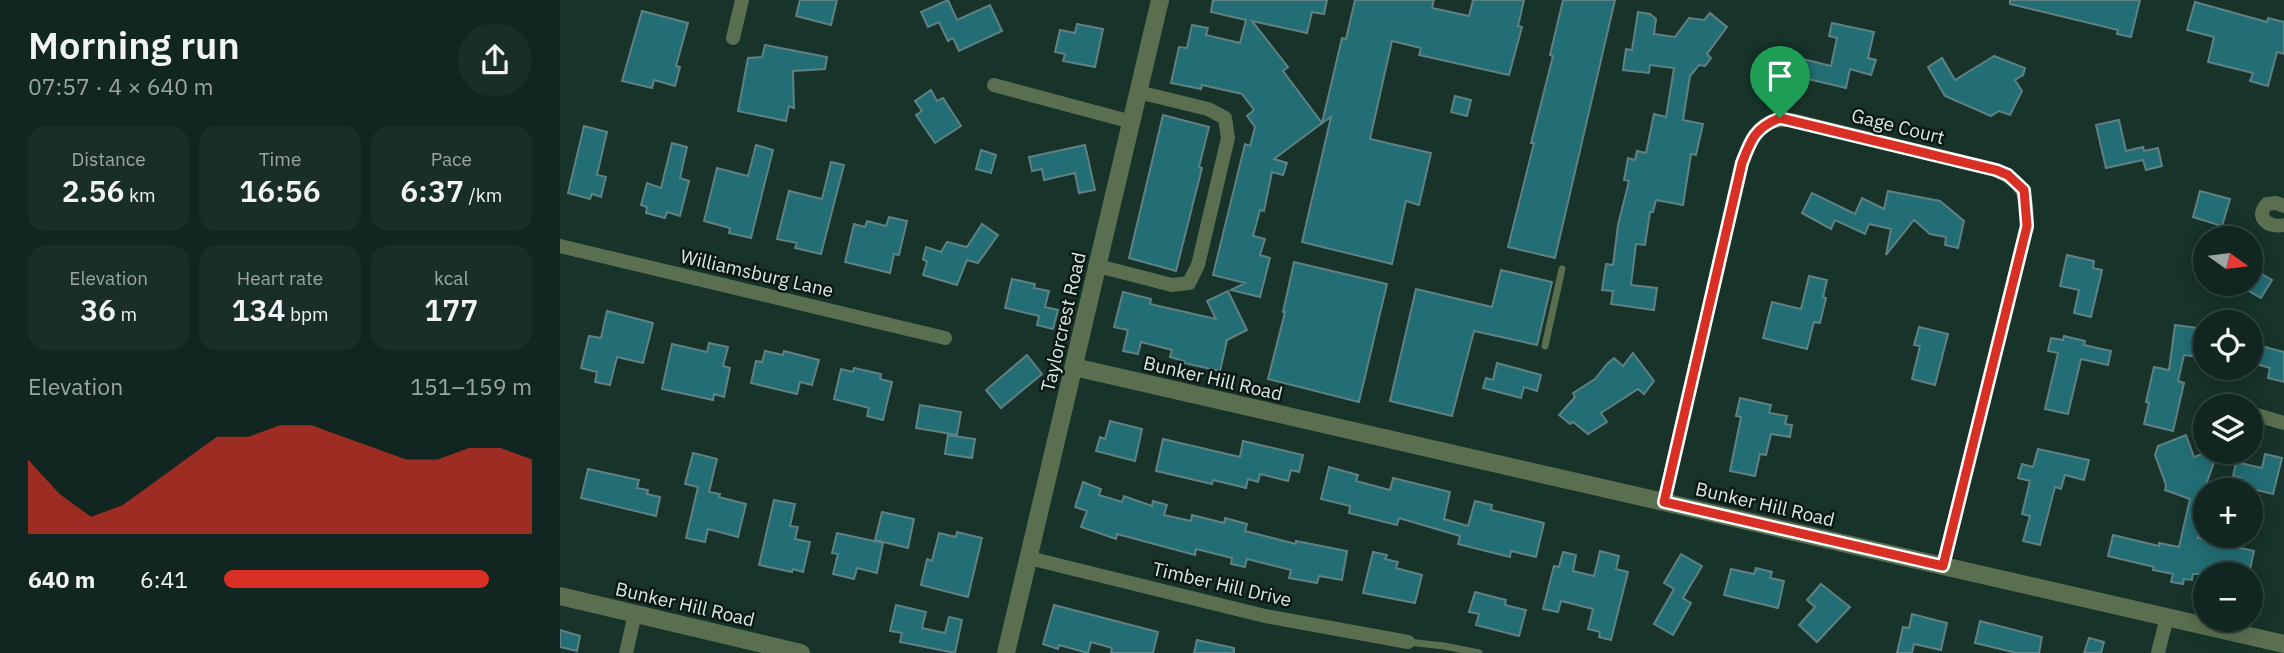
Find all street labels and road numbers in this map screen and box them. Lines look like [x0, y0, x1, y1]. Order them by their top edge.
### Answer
street label: Gage Court [1849, 103, 1947, 149]
street label: Williamsburg Lane [678, 244, 836, 302]
street label: Taylorcrest Road [1035, 250, 1091, 394]
street label: Bunker Hill Road [1141, 350, 1285, 406]
street label: Bunker Hill Road [1693, 476, 1837, 532]
street label: Timber Hill Drive [1150, 556, 1294, 612]
street label: Bunker Hill Road [613, 576, 757, 632]

